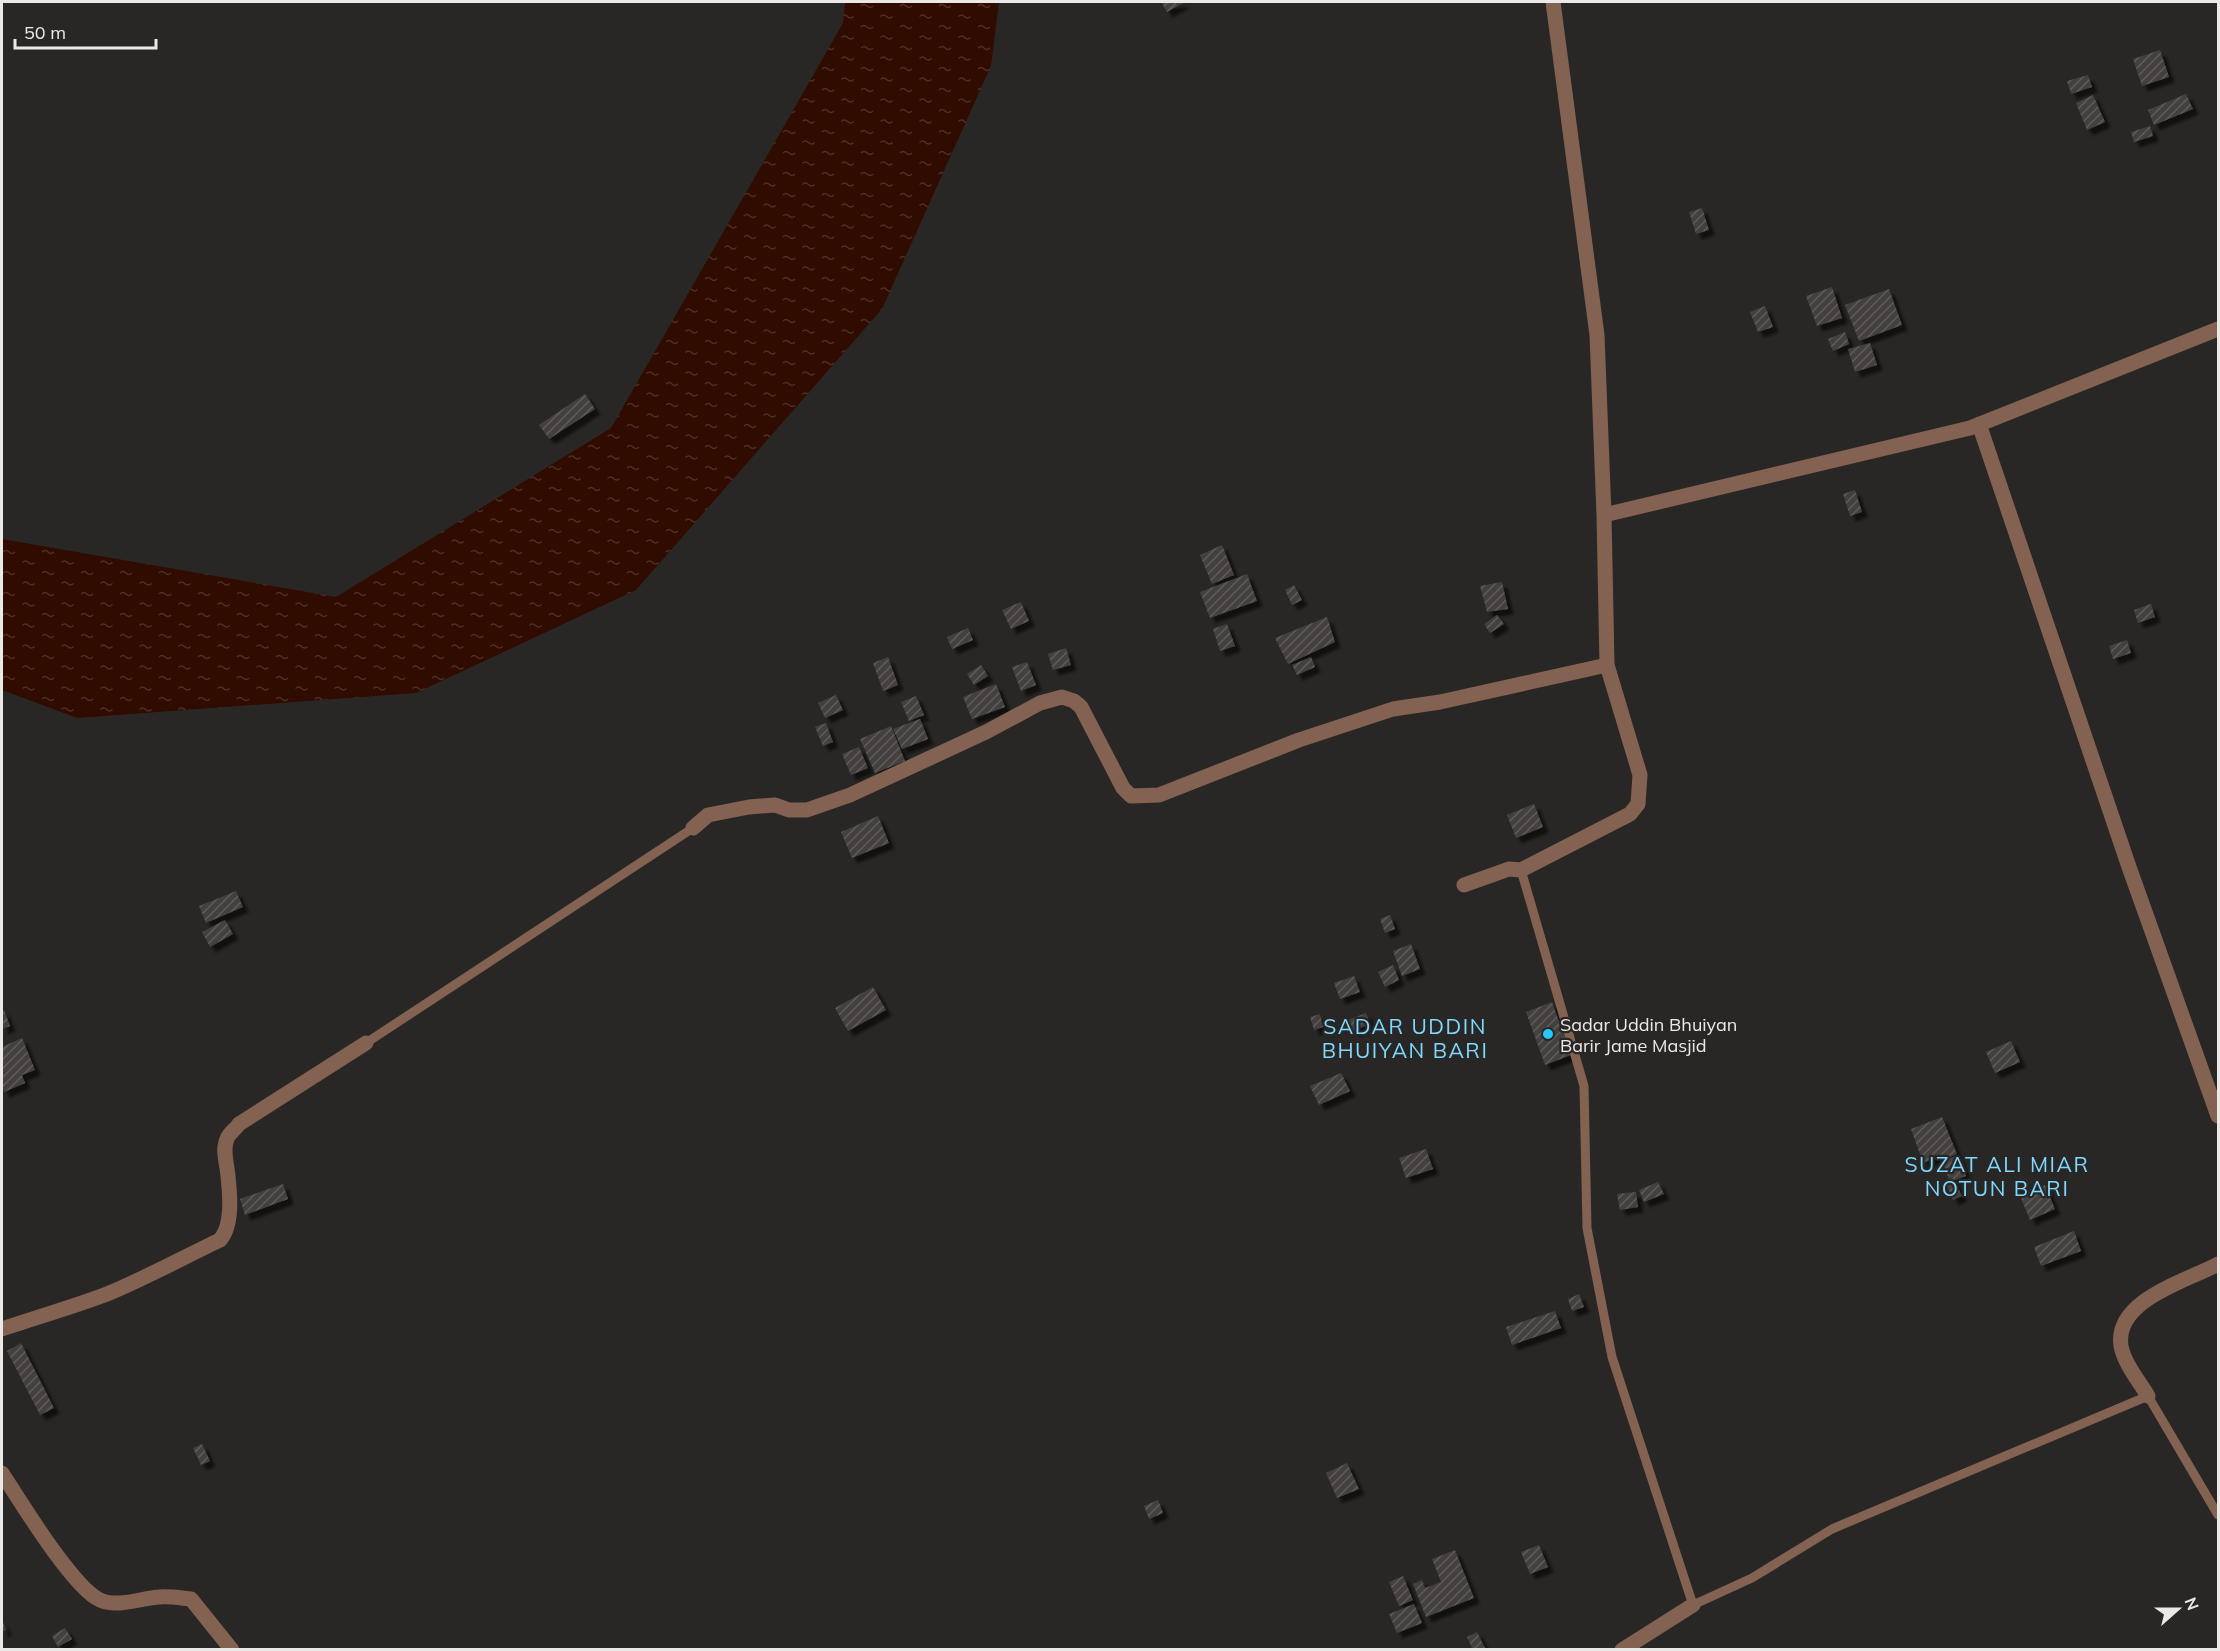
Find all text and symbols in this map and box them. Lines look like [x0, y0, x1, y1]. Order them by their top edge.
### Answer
scale bar [15, 12, 156, 50]
text: 50 m [24, 21, 66, 44]
district label: SADAR UDDIN BHUIYAN BARI [1322, 1013, 1488, 1063]
place label: Sadar Uddin Bhuiyan Barir Jame Masjid [1560, 1013, 1737, 1057]
marker: Sadar Uddin Bhuiyan Barir Jame Masjid [1541, 1027, 1555, 1041]
district label: SUZAT ALI MIAR NOTUN BARI [1905, 1151, 2089, 1201]
north arrow [2148, 1579, 2208, 1639]
text: N [2181, 1594, 2204, 1613]

